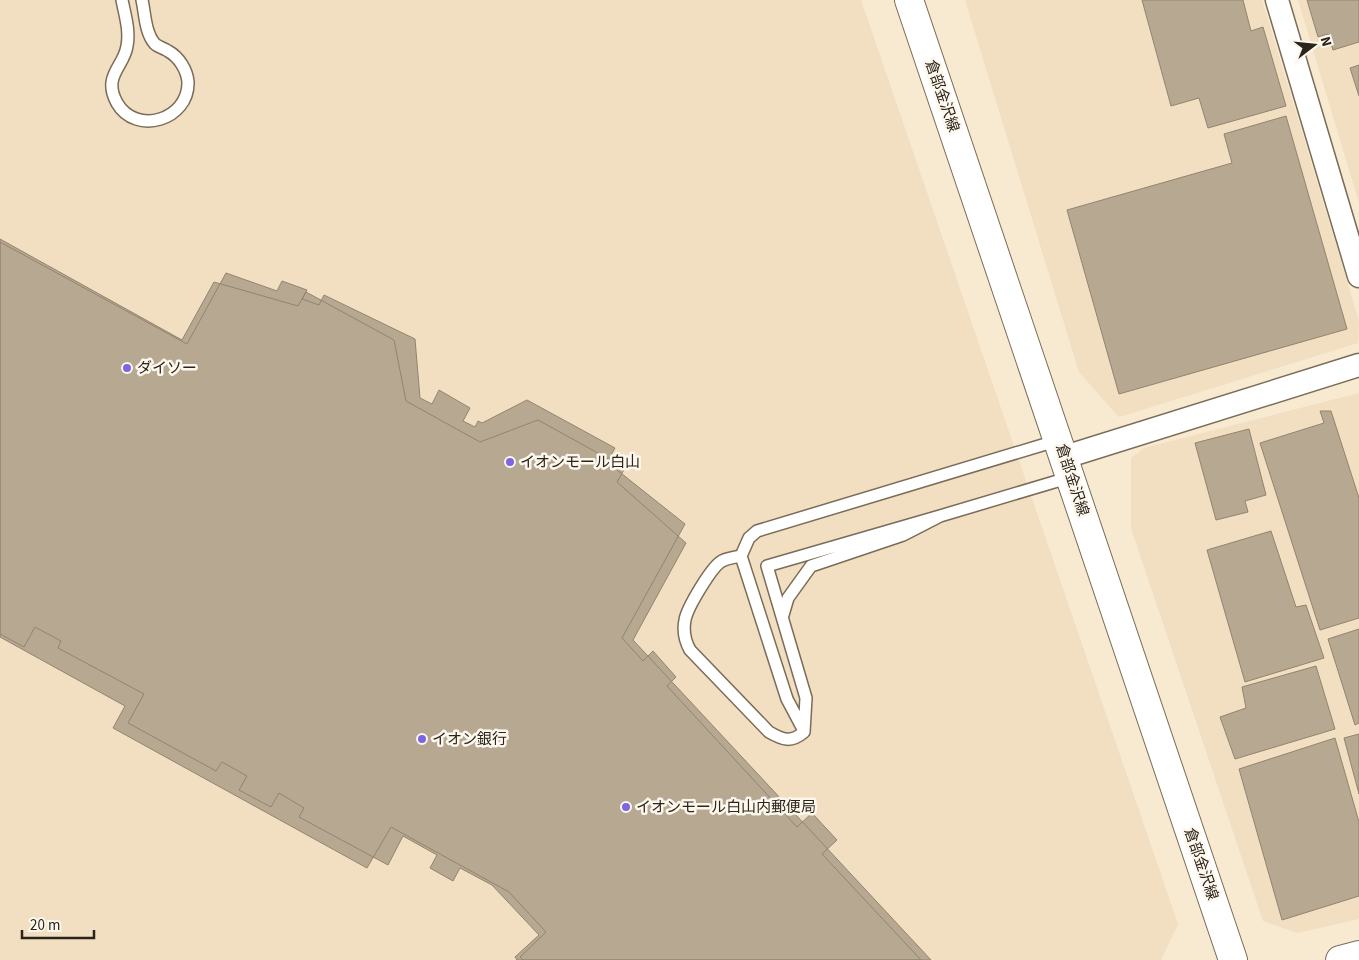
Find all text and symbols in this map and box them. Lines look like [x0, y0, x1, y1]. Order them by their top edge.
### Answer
north arrow [1289, 20, 1339, 70]
text: N [1315, 34, 1336, 49]
street label: 倉部金沢線 [920, 57, 964, 135]
place label: ダイソー [137, 358, 197, 379]
marker: ダイソー [121, 362, 133, 374]
street label: 倉部金沢線 [1050, 441, 1094, 519]
place label: イオンモール白山 [520, 452, 640, 473]
marker: イオンモール白山 [504, 456, 516, 468]
place label: イオン銀行 [432, 729, 507, 750]
marker: イオン銀行 [416, 733, 428, 745]
place label: イオンモール白山内郵便局 [636, 797, 816, 818]
marker: イオンモール白山内郵便局 [620, 801, 632, 813]
street label: 倉部金沢線 [1179, 825, 1223, 903]
scale bar [22, 908, 95, 940]
text: 20 m [30, 915, 60, 936]

